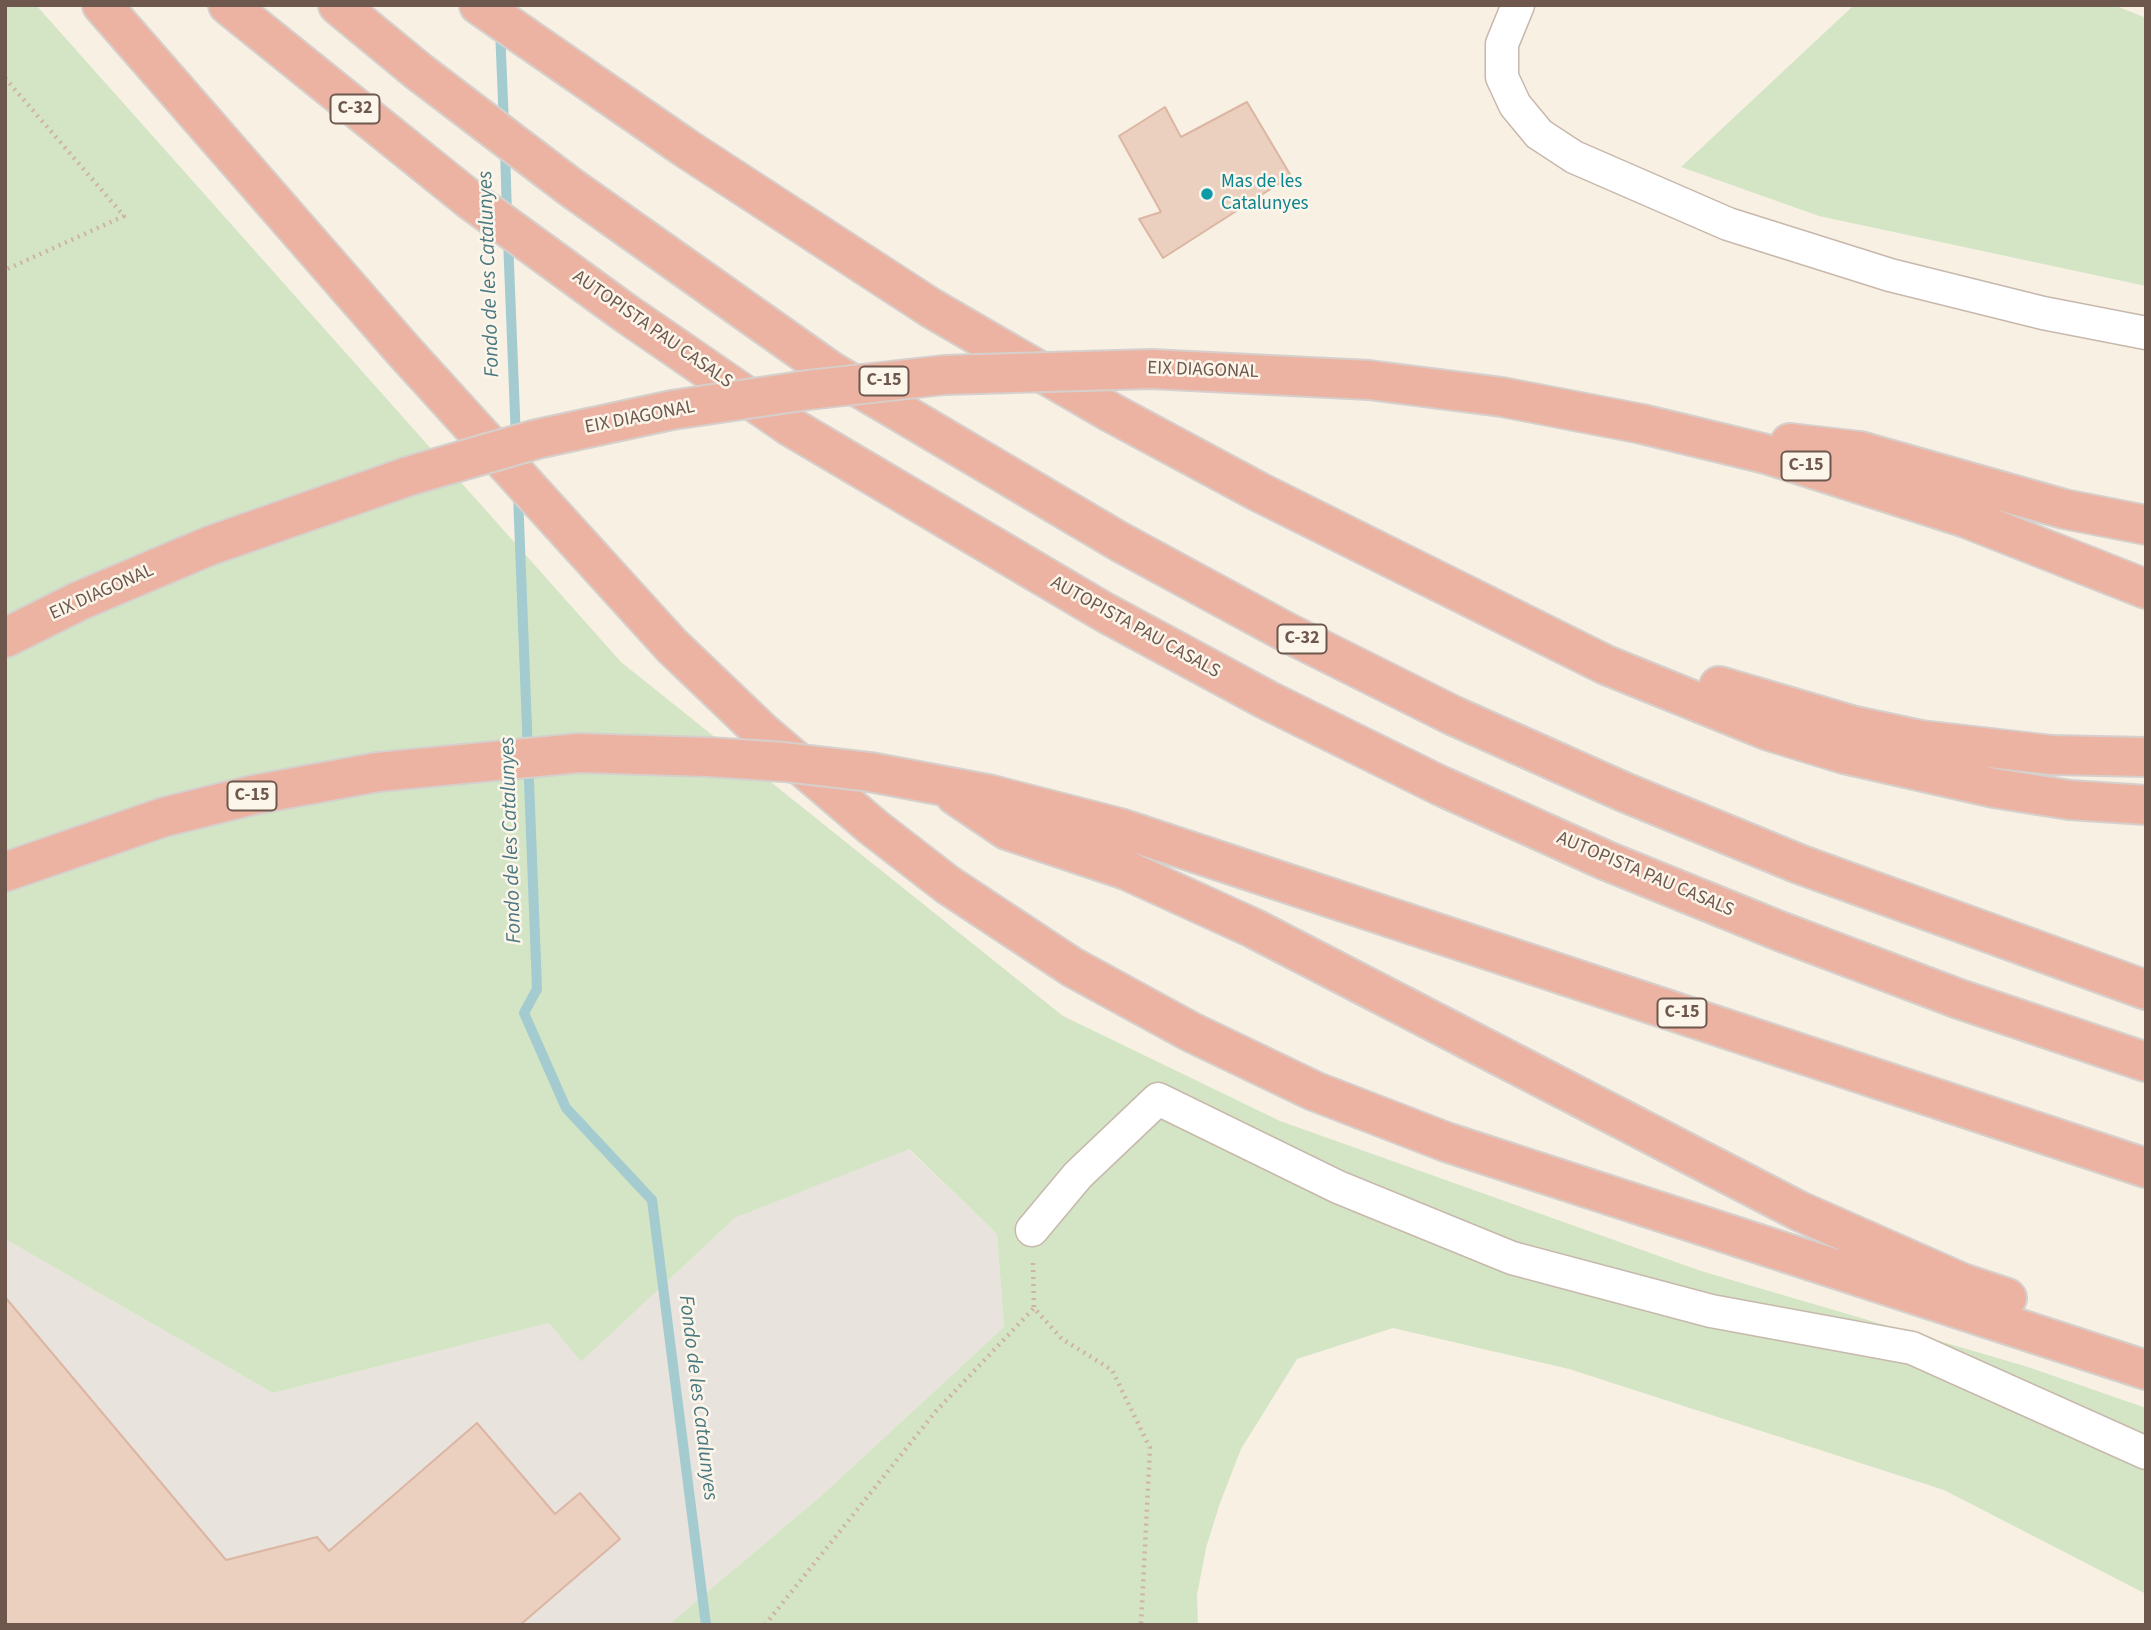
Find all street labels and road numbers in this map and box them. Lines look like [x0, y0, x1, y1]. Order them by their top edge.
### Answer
road number: C-32 [330, 94, 380, 124]
street label: AUTOPISTA PAU CASALS [568, 266, 736, 394]
street label: EIX DIAGONAL [1147, 358, 1259, 384]
road number: C-15 [860, 366, 908, 396]
street label: EIX DIAGONAL [583, 396, 697, 440]
road number: C-15 [1782, 452, 1830, 480]
street label: EIX DIAGONAL [46, 560, 158, 626]
street label: AUTOPISTA PAU CASALS [1046, 572, 1224, 684]
road number: C-32 [1278, 624, 1326, 654]
road number: C-15 [228, 782, 276, 810]
street label: AUTOPISTA PAU CASALS [1553, 827, 1737, 923]
road number: C-15 [1658, 998, 1706, 1028]

